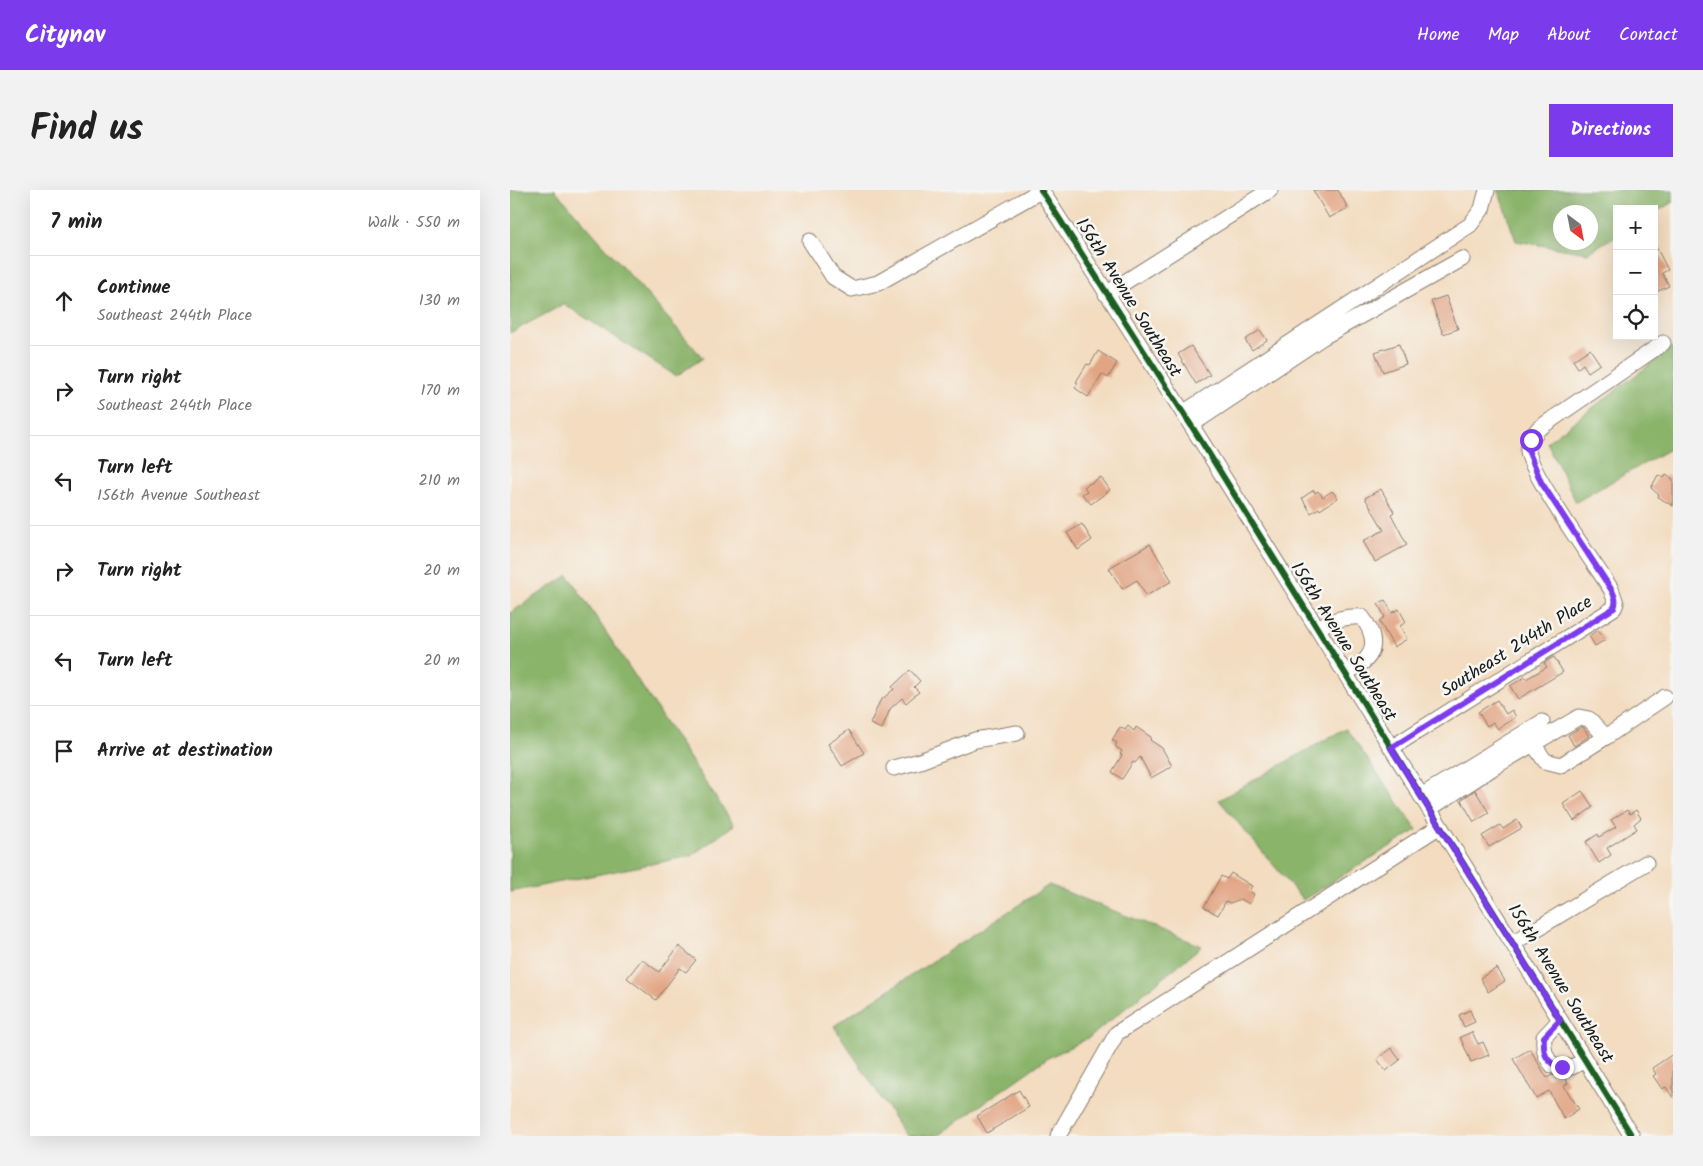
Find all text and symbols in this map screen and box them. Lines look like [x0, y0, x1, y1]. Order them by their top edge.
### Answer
text: Citynav [25, 16, 105, 55]
text: Home [1417, 21, 1460, 50]
text: Map [1488, 21, 1519, 50]
text: About [1547, 21, 1591, 50]
text: Contact [1619, 21, 1678, 50]
text: Find us [30, 102, 143, 158]
button: Directions [1549, 104, 1673, 157]
north arrow [1553, 205, 1598, 250]
map controls [1613, 205, 1658, 340]
button: + [1613, 205, 1658, 250]
text: 7 min [50, 206, 102, 239]
text: Walk · 550 m [368, 210, 460, 235]
street label: 156th Avenue Southeast [1067, 212, 1189, 384]
button: − [1613, 250, 1658, 295]
text: Continue [97, 273, 170, 303]
icon: ahead [50, 287, 78, 315]
text: 130 m [419, 288, 460, 313]
button: locate [1613, 295, 1658, 340]
text: Southeast 244th Place [97, 303, 252, 328]
text: Turn right [97, 363, 182, 393]
icon: right [50, 377, 78, 405]
text: 170 m [420, 378, 460, 403]
text: Southeast 244th Place [97, 393, 252, 418]
route start [1520, 429, 1543, 452]
text: Turn left [97, 453, 172, 483]
icon: left [50, 467, 78, 495]
text: 210 m [419, 468, 460, 493]
text: 156th Avenue Southeast [97, 483, 260, 508]
text: Turn right [97, 556, 182, 586]
street label: 156th Avenue Southeast [1282, 556, 1404, 728]
icon: right [50, 557, 78, 585]
text: 20 m [424, 558, 460, 583]
street label: Southeast 244th Place [1435, 589, 1599, 705]
text: Turn left [97, 646, 172, 676]
icon: left [50, 647, 78, 675]
text: 20 m [424, 648, 460, 673]
text: Arrive at destination [97, 736, 273, 766]
icon: arrive [50, 737, 78, 765]
street label: 156th Avenue Southeast [1499, 898, 1621, 1070]
route end [1551, 1056, 1574, 1079]

